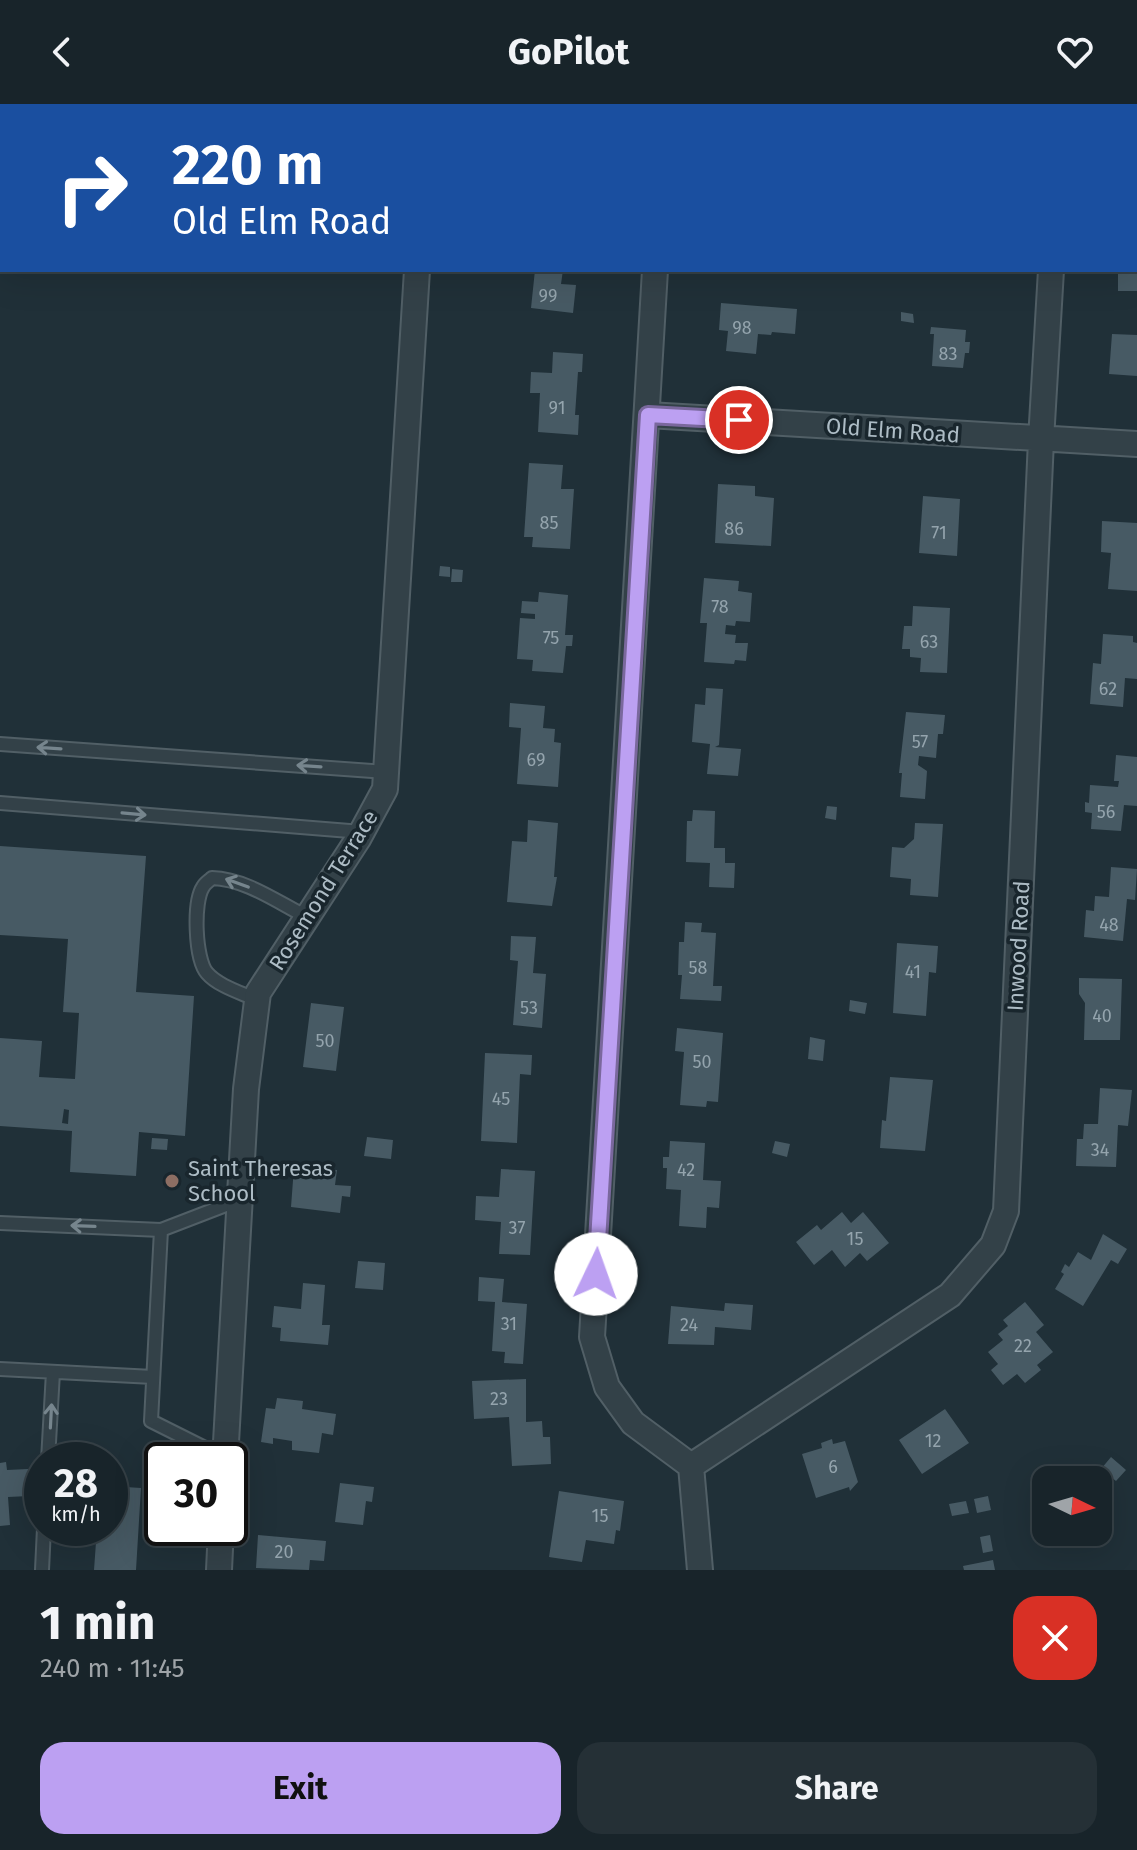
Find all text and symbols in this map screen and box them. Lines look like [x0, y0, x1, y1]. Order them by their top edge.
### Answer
icon: back [40, 30, 84, 74]
text: GoPilot [508, 30, 629, 74]
icon: heart [1053, 30, 1097, 74]
text: 220 m [172, 132, 323, 199]
icon: right [40, 136, 144, 240]
text: Old Elm Road [172, 200, 391, 244]
house number: 99 [539, 285, 557, 307]
house number: 98 [732, 317, 752, 339]
house number: 83 [939, 343, 957, 365]
pin [705, 386, 773, 454]
house number: 91 [549, 397, 565, 419]
icon: arrive [717, 398, 761, 442]
street label: Old Elm Road [825, 412, 961, 449]
house number: 85 [540, 512, 558, 534]
house number: 86 [724, 518, 744, 540]
house number: 71 [931, 522, 947, 544]
house number: 78 [711, 596, 729, 618]
house number: 75 [543, 627, 559, 649]
house number: 63 [920, 631, 938, 653]
house number: 62 [1099, 678, 1117, 700]
house number: 57 [912, 731, 928, 753]
one-way arrow [36, 740, 63, 755]
house number: 69 [527, 749, 545, 771]
one-way arrow [296, 758, 323, 773]
house number: 56 [1097, 801, 1115, 823]
street label: Rosemond Terrace [263, 805, 384, 975]
one-way arrow [120, 807, 147, 822]
one-way arrow [224, 875, 249, 890]
street label: Inwood Road [1002, 880, 1035, 1012]
house number: 48 [1099, 914, 1119, 936]
house number: 58 [689, 957, 708, 979]
house number: 41 [905, 961, 921, 983]
house number: 53 [520, 997, 538, 1019]
house number: 40 [1092, 1005, 1112, 1027]
house number: 50 [315, 1030, 335, 1052]
house number: 50 [692, 1051, 712, 1073]
house number: 45 [492, 1088, 510, 1110]
house number: 34 [1091, 1139, 1110, 1161]
place label: Saint Theresas School [188, 1155, 333, 1207]
house number: 42 [677, 1159, 695, 1181]
marker: Saint Theresas School [163, 1172, 181, 1190]
house number: 37 [509, 1217, 525, 1239]
one-way arrow [70, 1219, 97, 1234]
house number: 15 [847, 1228, 863, 1250]
position arrow [554, 1232, 638, 1316]
house number: 31 [501, 1313, 517, 1335]
house number: 24 [680, 1314, 698, 1336]
house number: 22 [1014, 1335, 1032, 1357]
house number: 23 [490, 1388, 508, 1410]
one-way arrow [44, 1403, 59, 1430]
house number: 12 [925, 1430, 941, 1452]
speed limit sign: 30 [144, 1442, 248, 1546]
house number: 6 [828, 1456, 838, 1478]
text: 28 [54, 1460, 98, 1508]
north arrow [1032, 1466, 1112, 1546]
map controls [1032, 1466, 1112, 1546]
text: km/h [51, 1502, 101, 1526]
house number: 15 [592, 1505, 608, 1527]
house number: 20 [275, 1541, 293, 1563]
text: 1 min [40, 1594, 155, 1652]
button: close [1013, 1596, 1097, 1680]
text: 240 m · 11:45 [40, 1653, 185, 1684]
button: Exit [40, 1742, 561, 1834]
button: Share [577, 1742, 1097, 1834]

